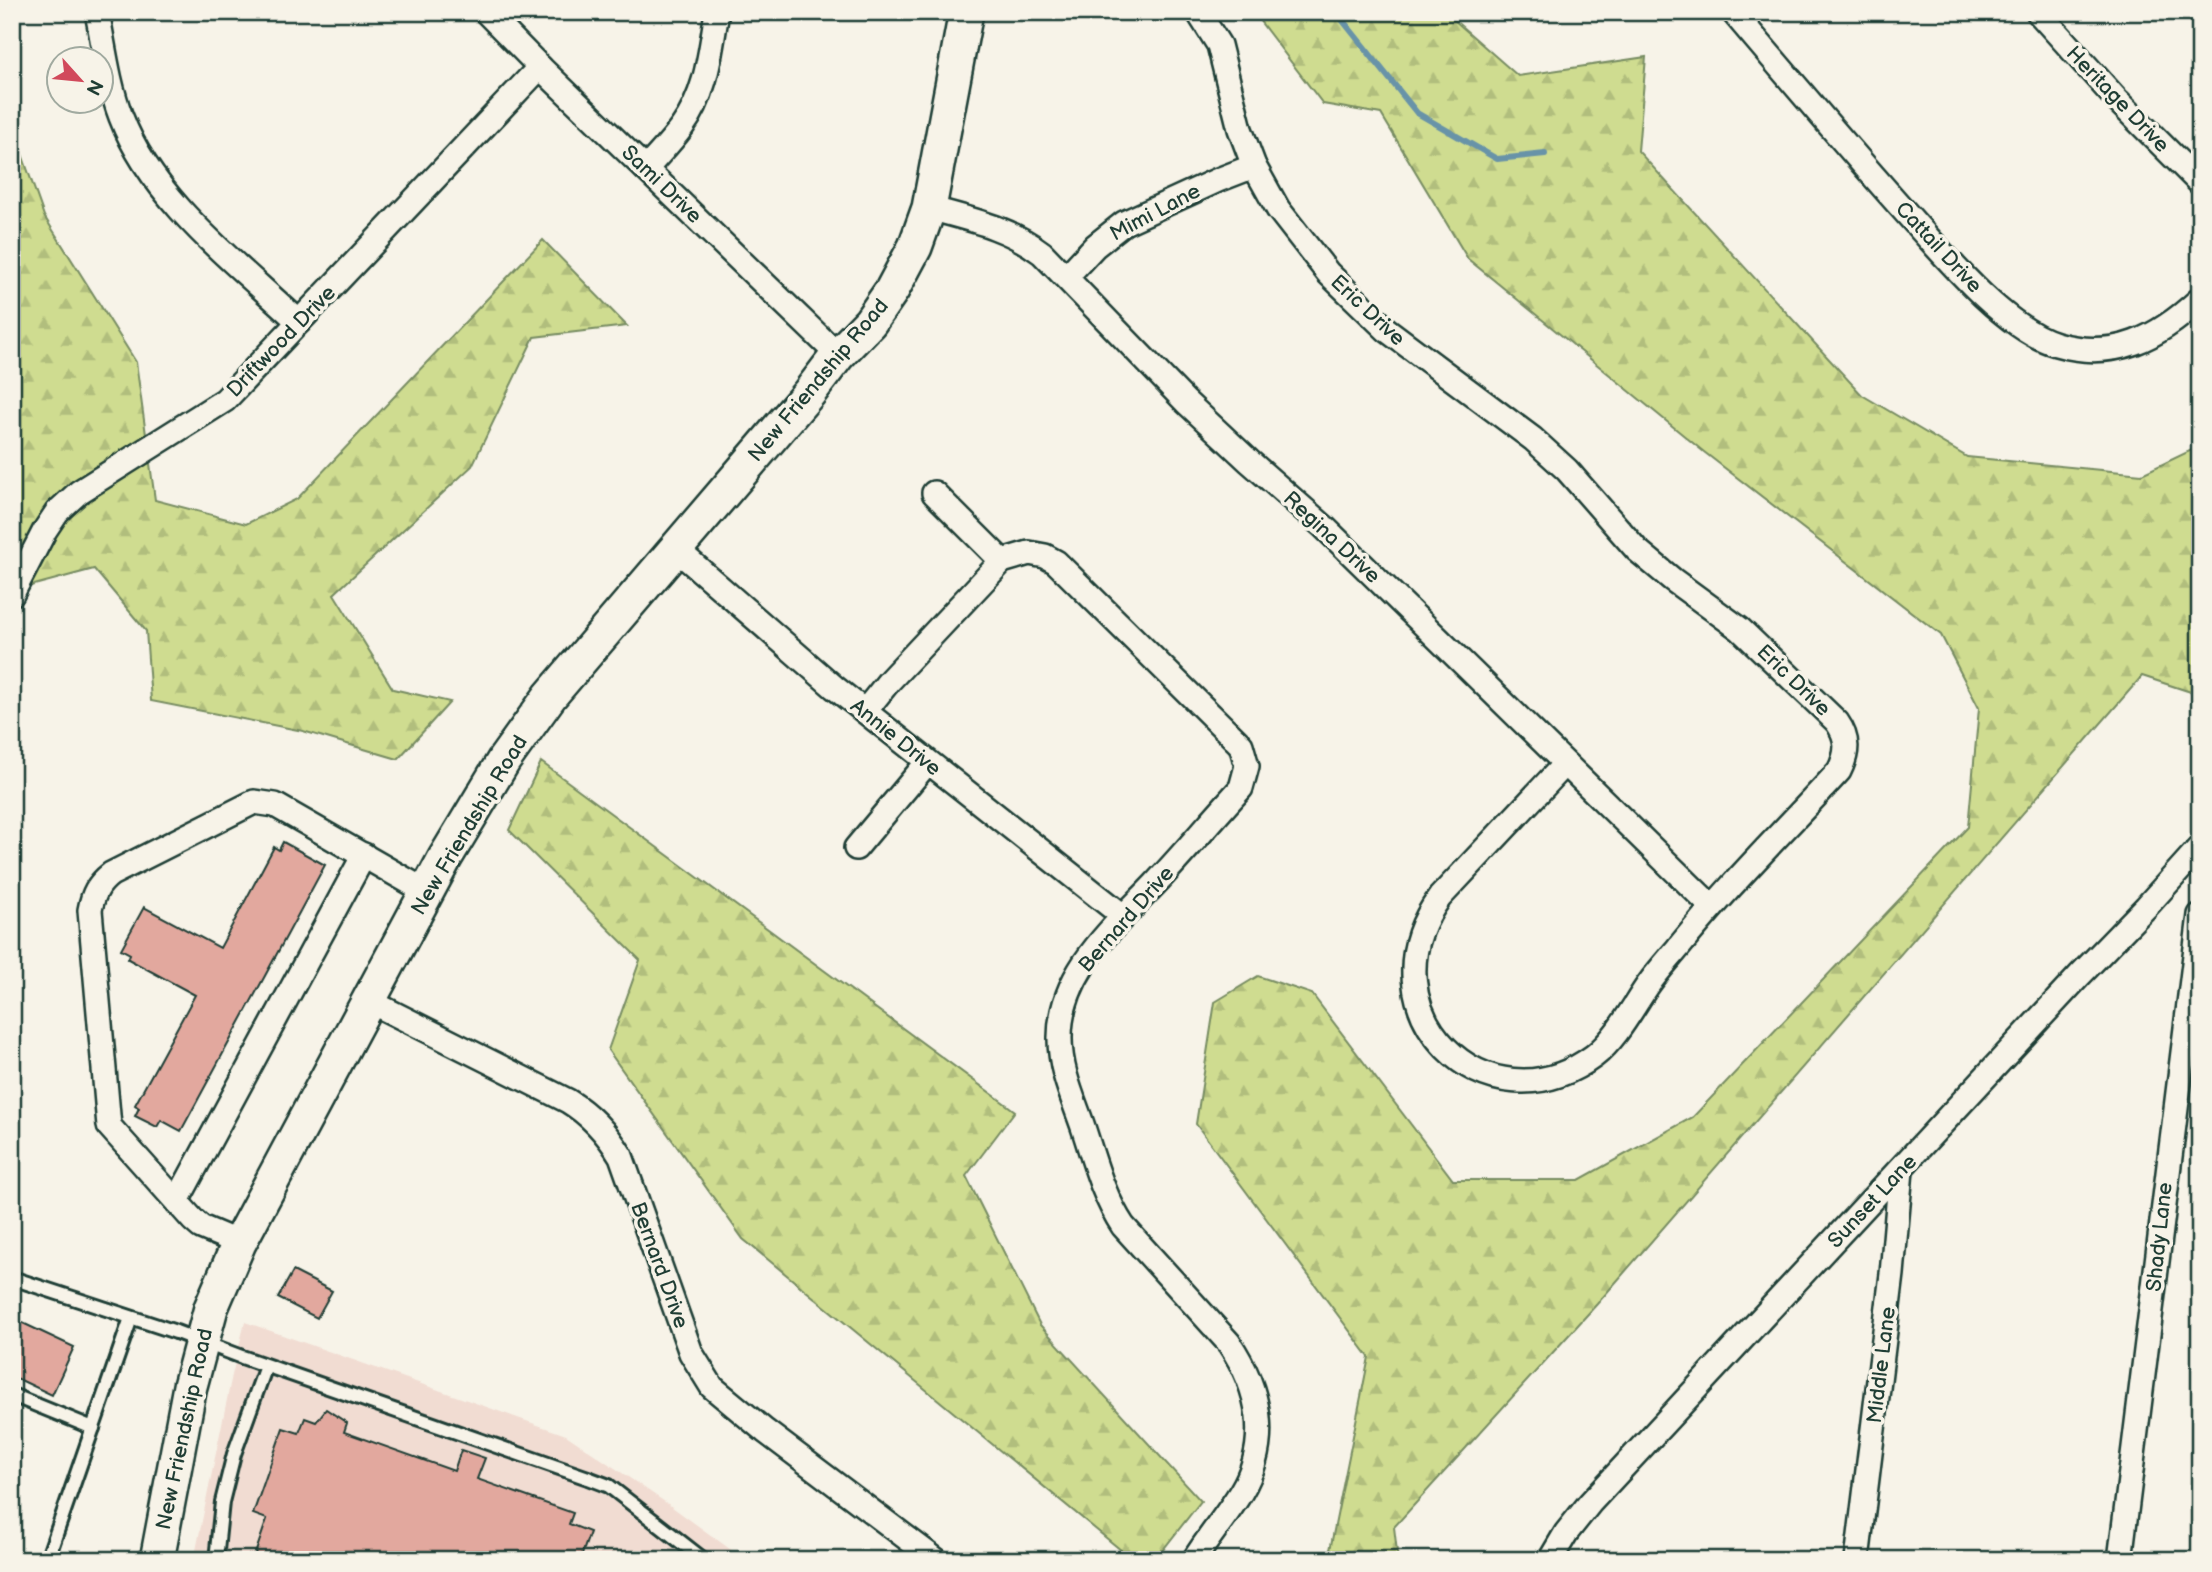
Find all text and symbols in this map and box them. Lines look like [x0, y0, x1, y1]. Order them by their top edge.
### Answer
street label: Heritage Drive [2061, 41, 2174, 158]
north arrow [46, 46, 116, 116]
text: N [80, 75, 107, 99]
street label: Sami Drive [616, 140, 707, 229]
street label: Mimi Lane [1106, 178, 1205, 247]
street label: Cattail Drive [1890, 197, 1987, 298]
street label: Eric Drive [1325, 270, 1410, 351]
street label: Driftwood Drive [222, 280, 341, 402]
street label: New Friendship Road [743, 294, 894, 467]
street label: Regina Drive [1278, 486, 1385, 589]
street label: Eric Drive [1752, 639, 1836, 721]
street label: Annie Drive [845, 693, 946, 781]
street label: New Friendship Road [406, 731, 533, 920]
street label: Bernard Drive [1074, 861, 1179, 977]
street label: Sunset Lane [1823, 1149, 1922, 1253]
street label: Shady Lane [2141, 1181, 2178, 1293]
street label: Bernard Drive [625, 1199, 694, 1332]
street label: Middle Lane [1862, 1305, 1901, 1425]
street label: New Friendship Road [151, 1326, 218, 1532]

